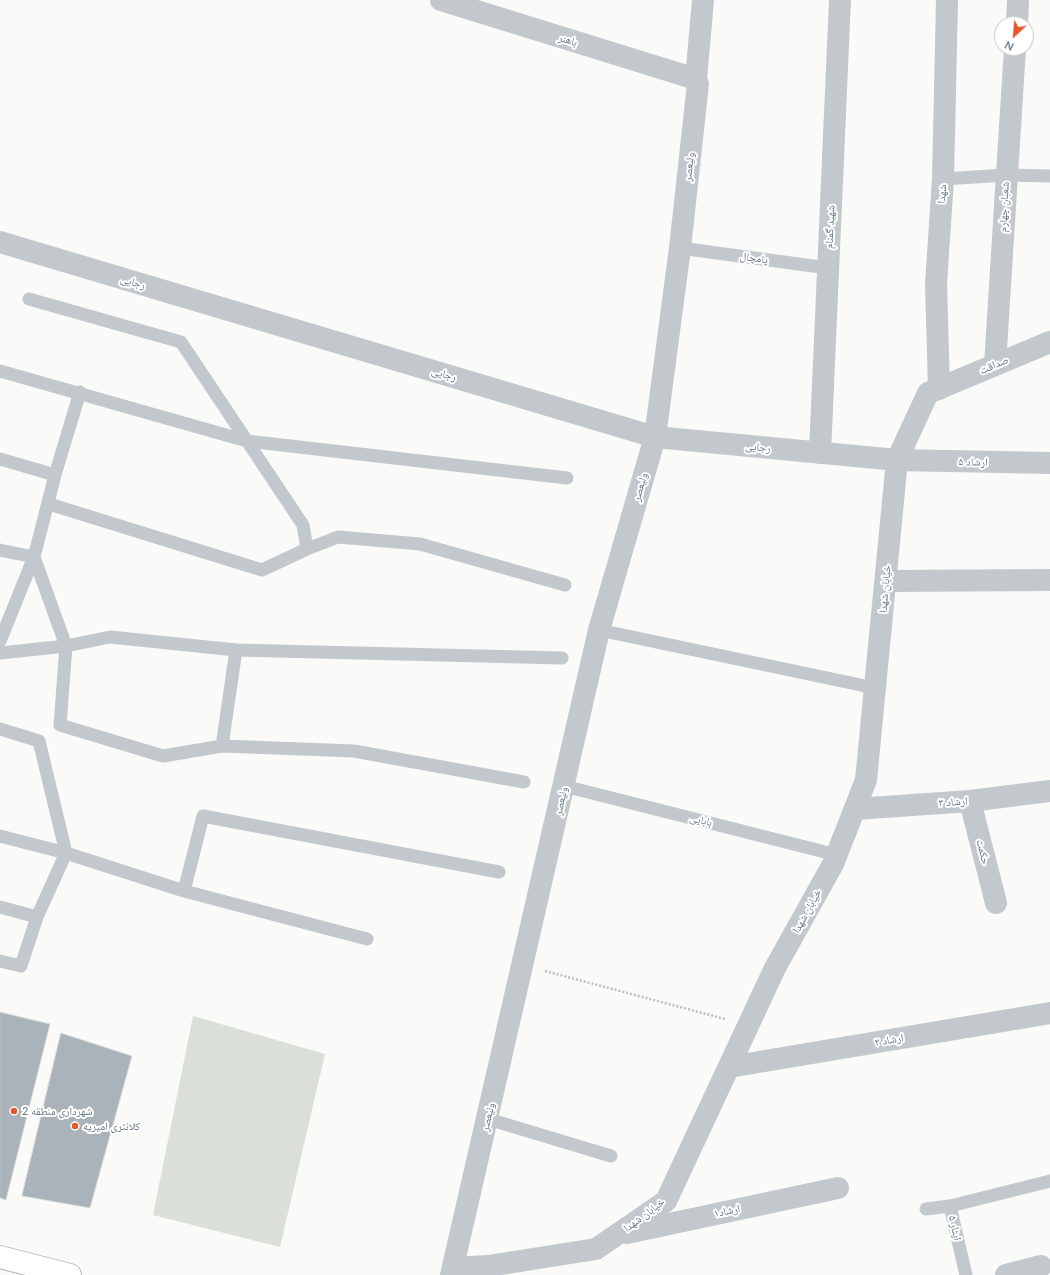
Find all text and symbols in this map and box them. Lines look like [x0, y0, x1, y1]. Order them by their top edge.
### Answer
north arrow [994, 16, 1034, 56]
street label: باهنر [557, 31, 579, 49]
text: N [1002, 39, 1016, 54]
street label: ولیعصر [681, 152, 697, 182]
street label: شعبان چهارم [996, 181, 1012, 233]
street label: شهدا [935, 184, 949, 204]
street label: شهید گمنام [822, 205, 838, 249]
street label: پامچال [739, 250, 769, 266]
street label: رجایی [119, 272, 147, 292]
street label: صداقت [978, 353, 1010, 377]
street label: رجایی [430, 364, 458, 384]
street label: رجایی [745, 439, 771, 455]
street label: ارشاد ۵ [958, 455, 988, 469]
street label: ولیعصر [630, 471, 650, 503]
street label: خیابان شهدا [876, 564, 894, 614]
street label: ولیعصر [551, 785, 571, 817]
street label: ارشاد ۳ [938, 794, 968, 810]
street label: بابایی [688, 811, 714, 829]
street label: حکمت [974, 838, 992, 866]
street label: خیابان شهدا [790, 887, 824, 935]
street label: ارشاد ۲ [873, 1031, 905, 1049]
street label: ولیعصر [478, 1101, 498, 1133]
place label: شهرداری منطقه 2 [22, 1104, 92, 1118]
marker: شهرداری منطقه 2 [9, 1106, 19, 1116]
place label: کلانتری امیریه [83, 1119, 140, 1133]
marker: کلانتری امیریه [70, 1121, 80, 1131]
street label: خیابان شهدا [621, 1195, 667, 1235]
street label: ارشاد۱ [713, 1202, 741, 1220]
street label: ایثار ۵ [946, 1214, 964, 1242]

